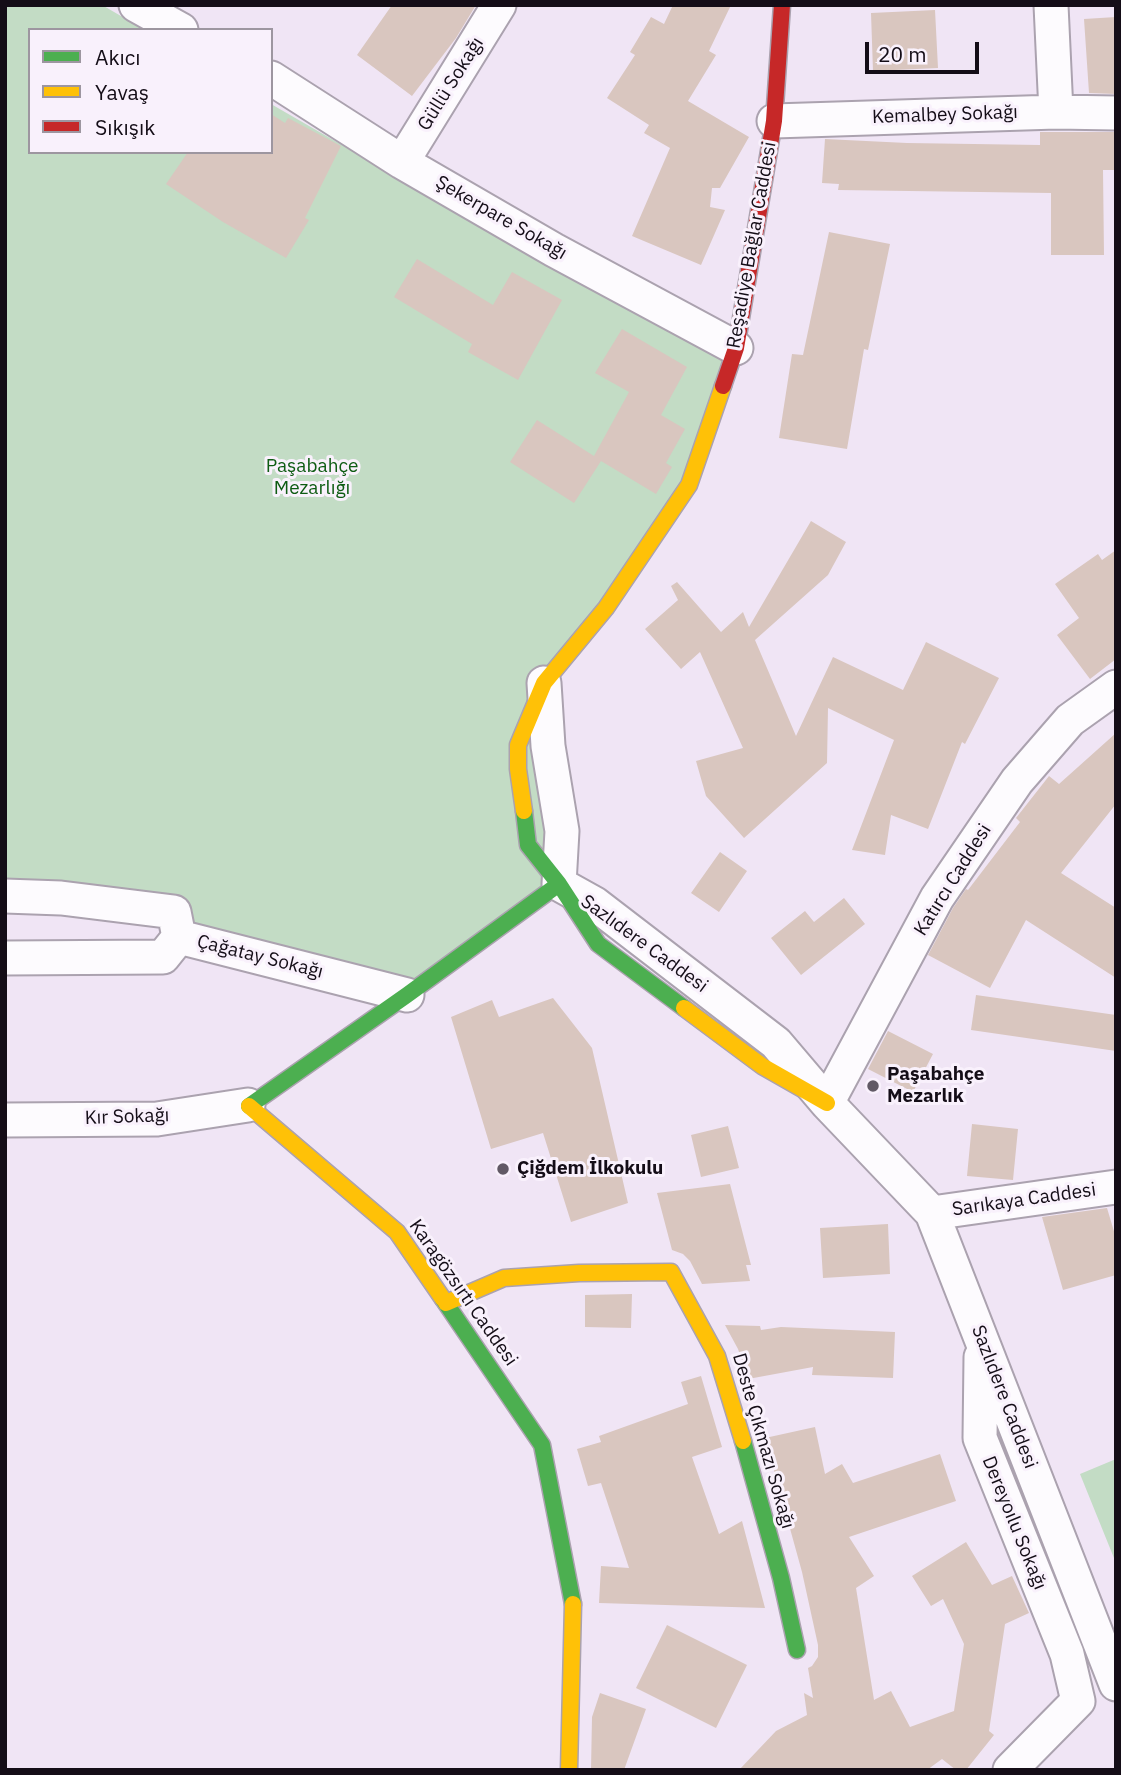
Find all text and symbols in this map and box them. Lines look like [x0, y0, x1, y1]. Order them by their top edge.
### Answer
legend [28, 28, 273, 154]
scale bar [869, 28, 983, 72]
street label: Güllü Sokağı [413, 33, 489, 135]
text: 20 m [878, 40, 927, 68]
text: Akıcı [95, 43, 141, 71]
text: Yavaş [95, 78, 149, 106]
street label: Kemalbey Sokağı [872, 101, 1018, 129]
text: Sıkışık [95, 113, 155, 141]
street label: Reşadiye Bağlar Caddesi [723, 140, 781, 350]
street label: Şekerpare Sokağı [431, 171, 571, 265]
park label: Paşabahçe Mezarlığı [266, 456, 358, 500]
street label: Katırcı Caddesi [910, 820, 996, 940]
street label: Sazlıdere Caddesi [576, 890, 712, 998]
street label: Çağatay Sokağı [194, 930, 326, 984]
place label: Paşabahçe Mezarlık [887, 1064, 984, 1108]
marker: Paşabahçe Mezarlık [865, 1078, 881, 1094]
street label: Kır Sokağı [84, 1104, 170, 1130]
place label: Çiğdem İlkokulu [517, 1158, 663, 1180]
marker: Çiğdem İlkokulu [495, 1161, 511, 1177]
street label: Sarıkaya Caddesi [951, 1179, 1097, 1221]
street label: Karagözsırtı Caddesi [404, 1215, 522, 1371]
street label: Sazlıdere Caddesi [966, 1322, 1042, 1472]
street label: Deste Çıkmazı Sokağı [727, 1351, 799, 1531]
street label: Dereyoılu Sokağı [977, 1453, 1051, 1593]

